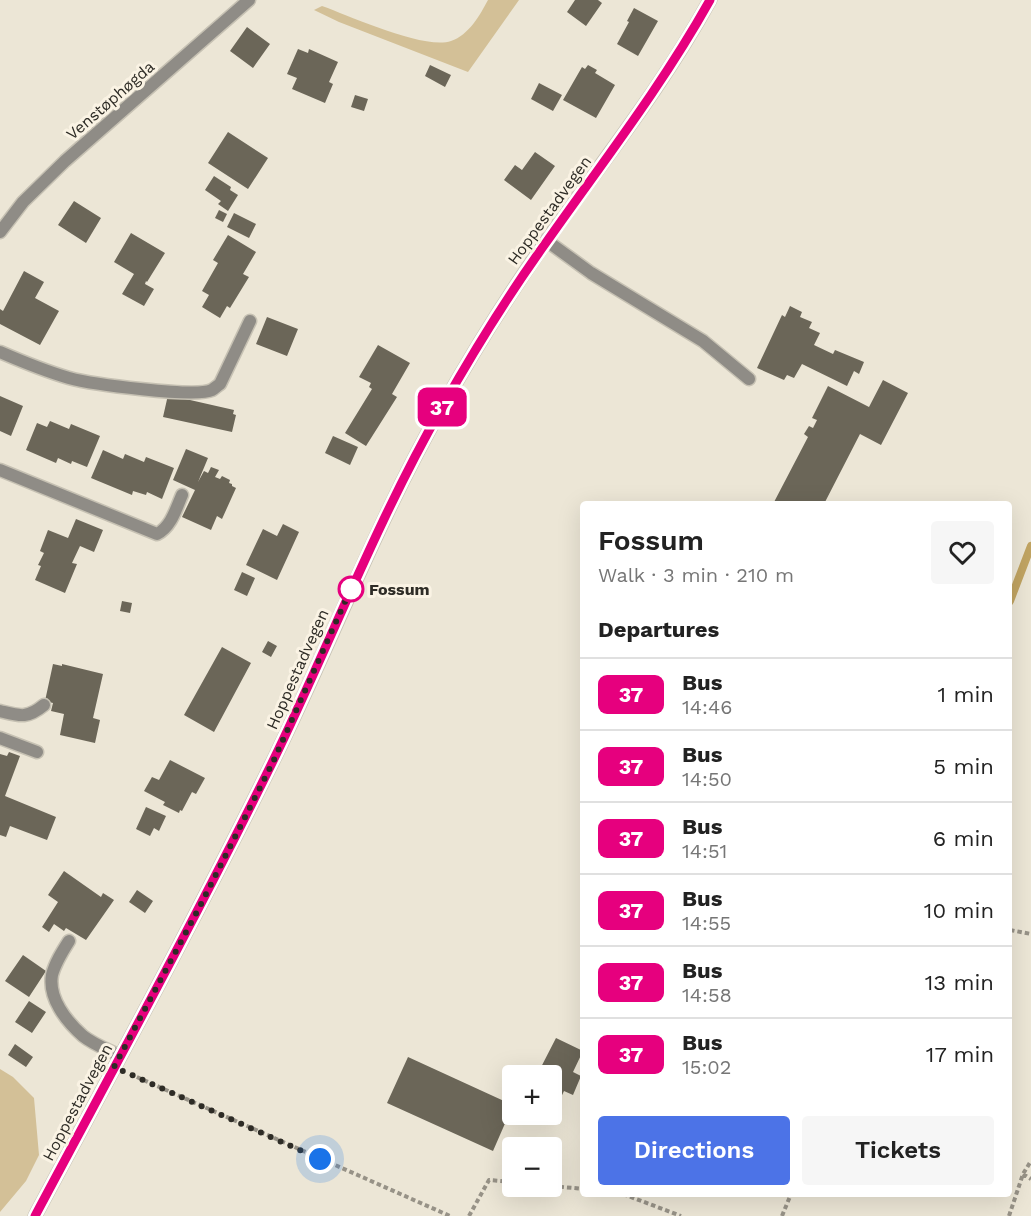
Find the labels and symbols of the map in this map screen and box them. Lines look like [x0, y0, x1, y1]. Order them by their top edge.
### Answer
street label: Venstøphøgda [62, 57, 158, 144]
street label: Hoppestadvegen [504, 152, 595, 268]
line badge: 37 [415, 388, 469, 426]
marker: Fossum [338, 576, 364, 602]
place label: Fossum [369, 580, 430, 599]
street label: Hoppestadvegen [262, 606, 333, 732]
street label: Hoppestadvegen [39, 1040, 116, 1164]
your location [305, 1144, 335, 1174]

